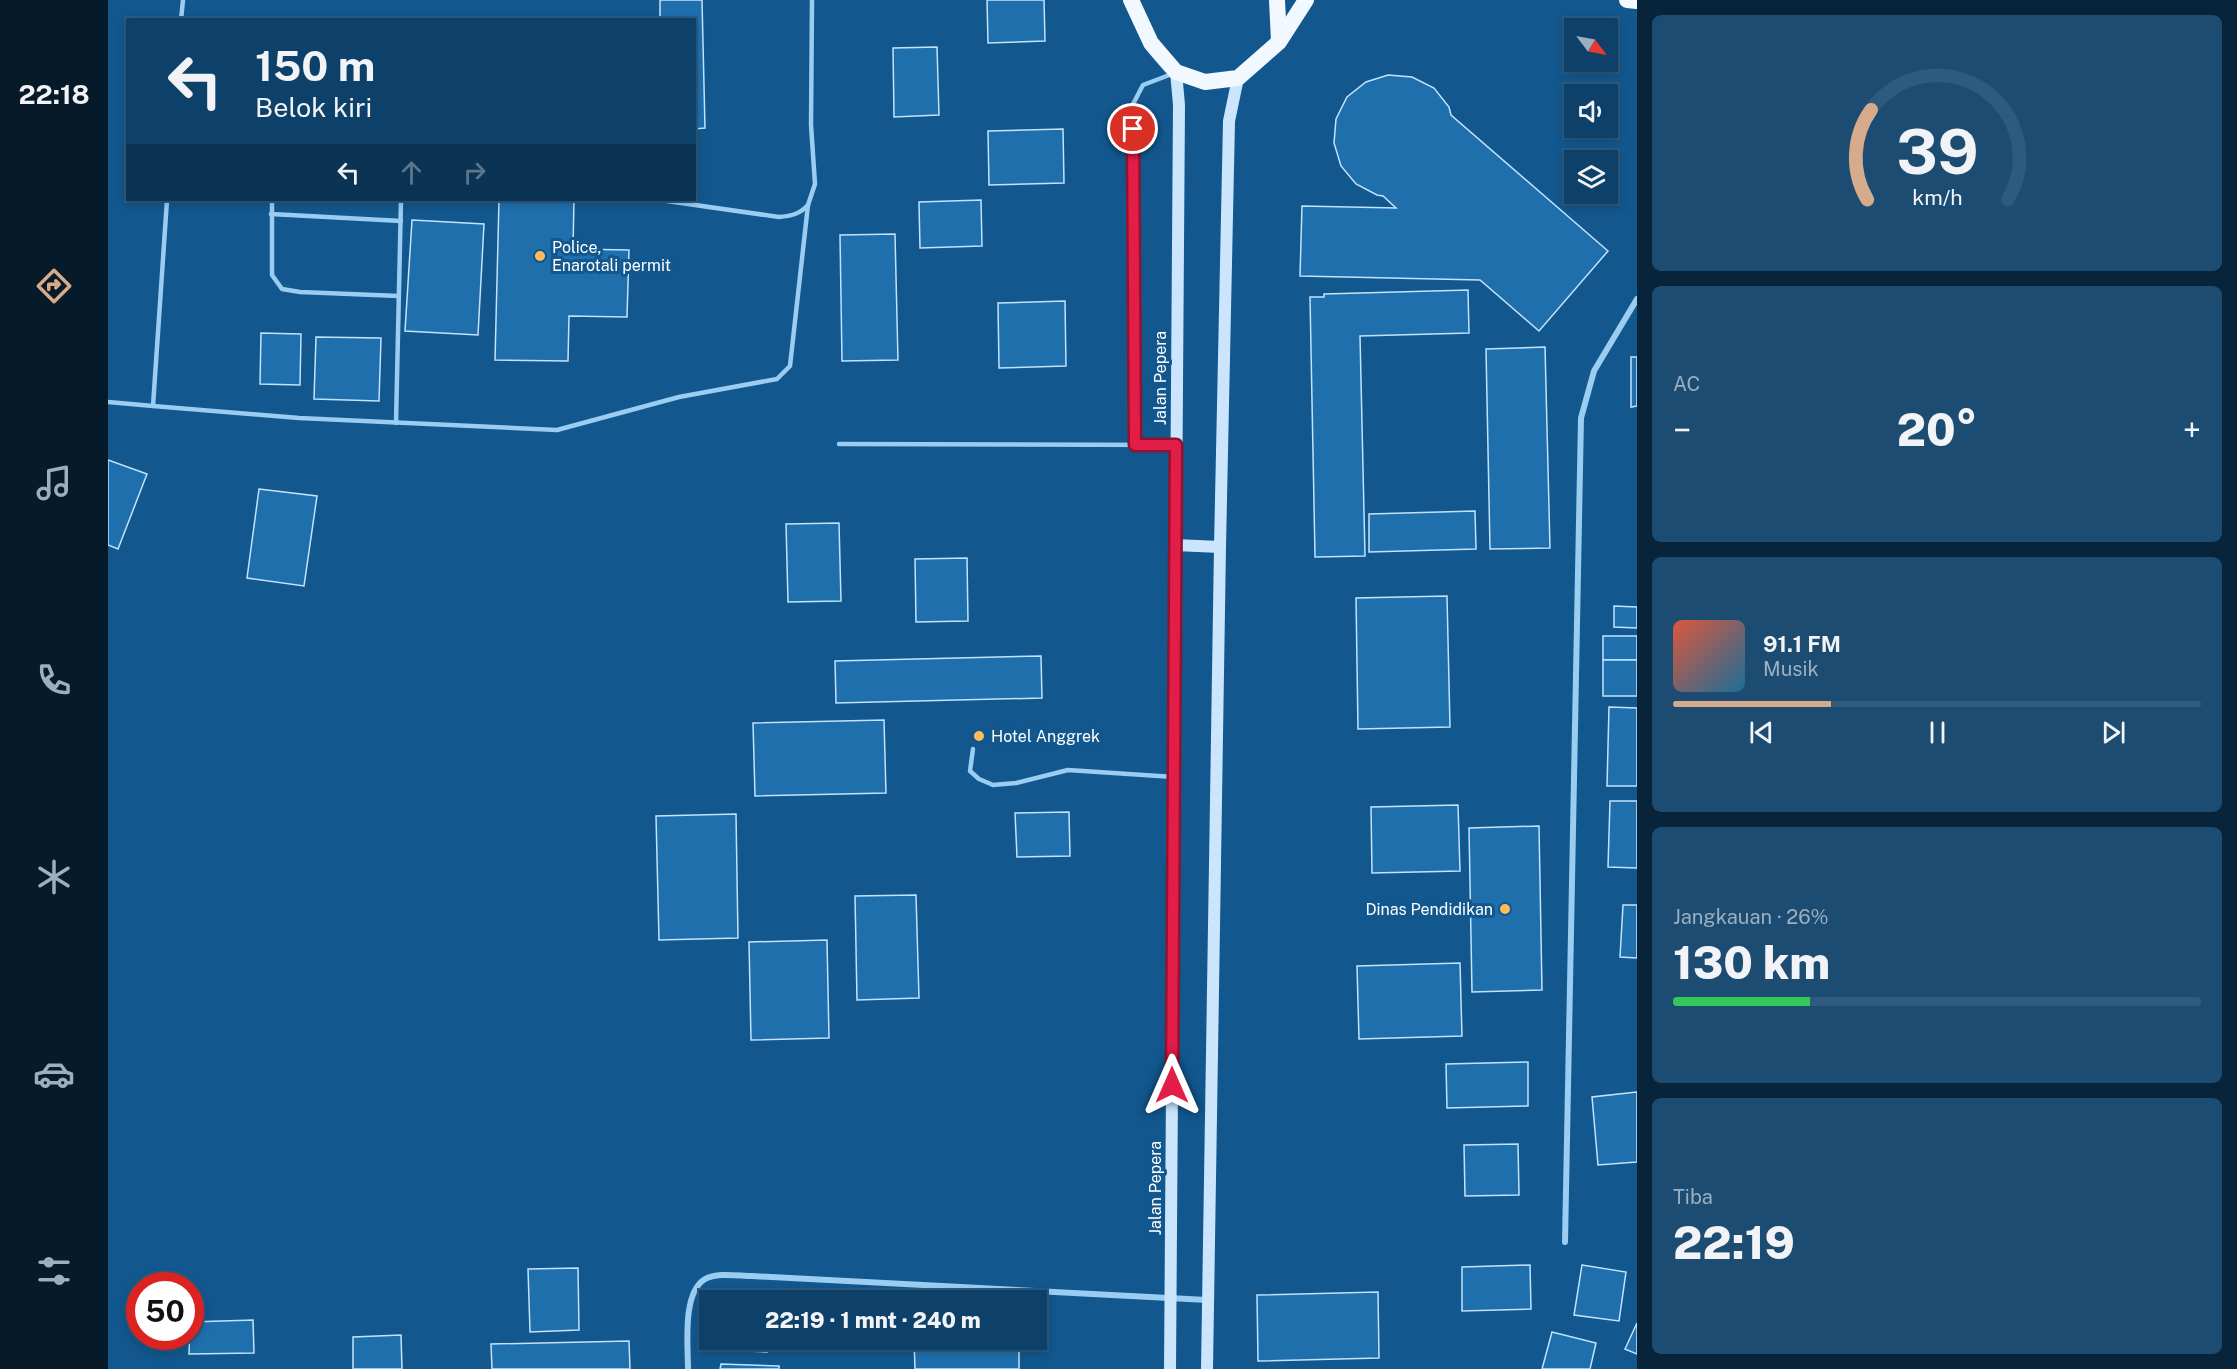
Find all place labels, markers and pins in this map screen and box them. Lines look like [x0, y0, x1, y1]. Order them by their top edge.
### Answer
pin [1107, 103, 1158, 154]
place label: Police, Enarotali permit [552, 238, 671, 275]
marker: Police, Enarotali permit [533, 249, 547, 263]
place label: Hotel Anggrek [991, 727, 1100, 746]
marker: Hotel Anggrek [972, 729, 986, 743]
place label: Dinas Pendidikan [1365, 900, 1493, 919]
marker: Dinas Pendidikan [1498, 902, 1512, 916]

